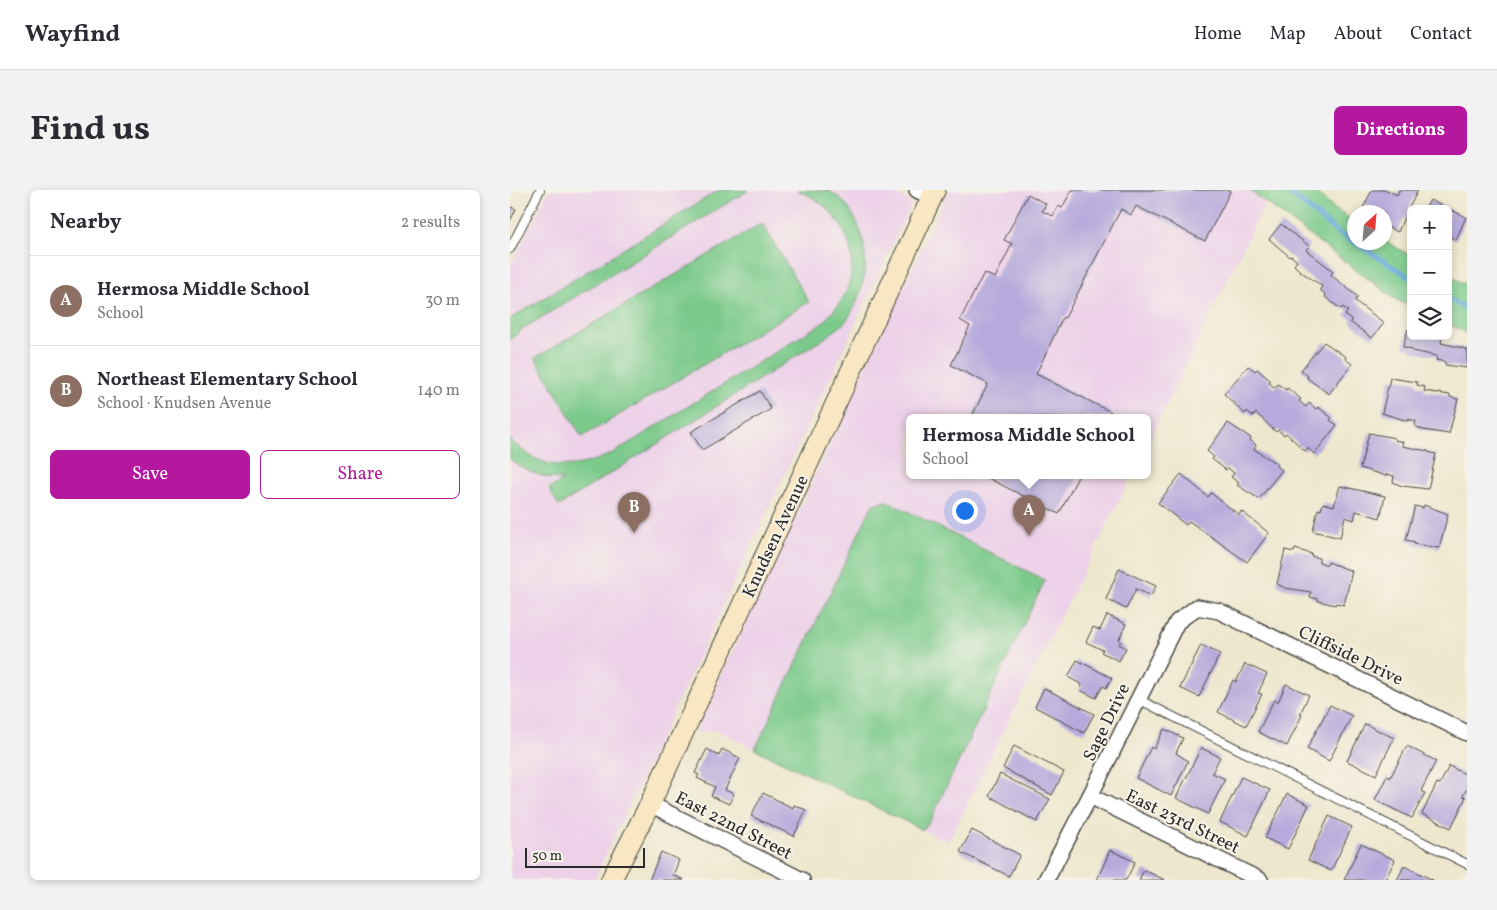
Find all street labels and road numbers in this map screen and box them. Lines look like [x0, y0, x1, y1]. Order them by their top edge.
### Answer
street label: Knudsen Avenue [737, 471, 816, 602]
street label: Cliffside Drive [1294, 620, 1407, 693]
street label: Sage Drive [1078, 679, 1137, 766]
street label: East 23rd Street [1121, 784, 1244, 861]
street label: East 22nd Street [670, 786, 796, 867]

